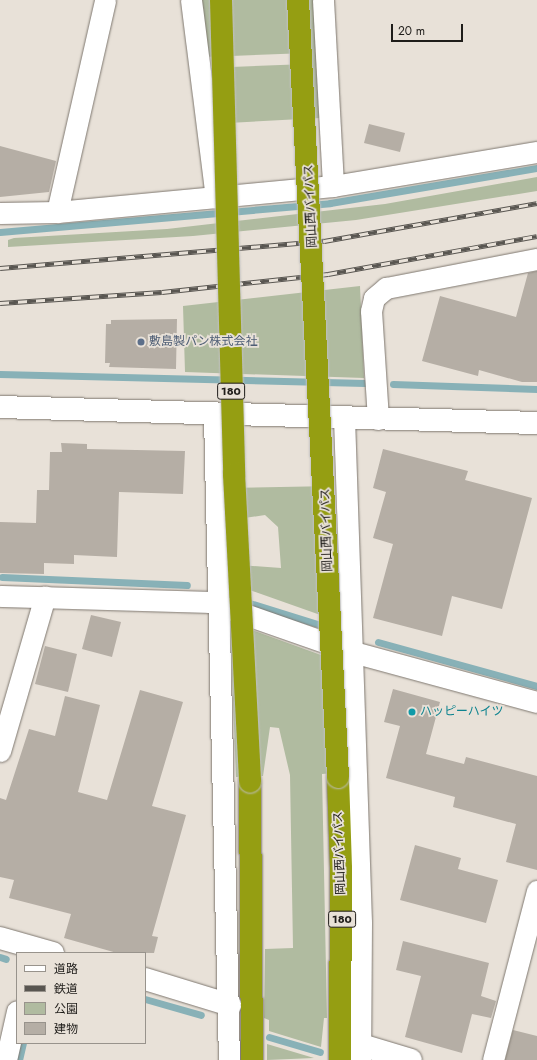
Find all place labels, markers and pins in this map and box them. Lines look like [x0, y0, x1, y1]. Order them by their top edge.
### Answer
place label: 敷島製パン株式会社 [149, 335, 257, 349]
marker: 敷島製パン株式会社 [136, 337, 146, 347]
place label: ハッピーハイツ [420, 705, 504, 719]
marker: ハッピーハイツ [407, 707, 417, 717]

